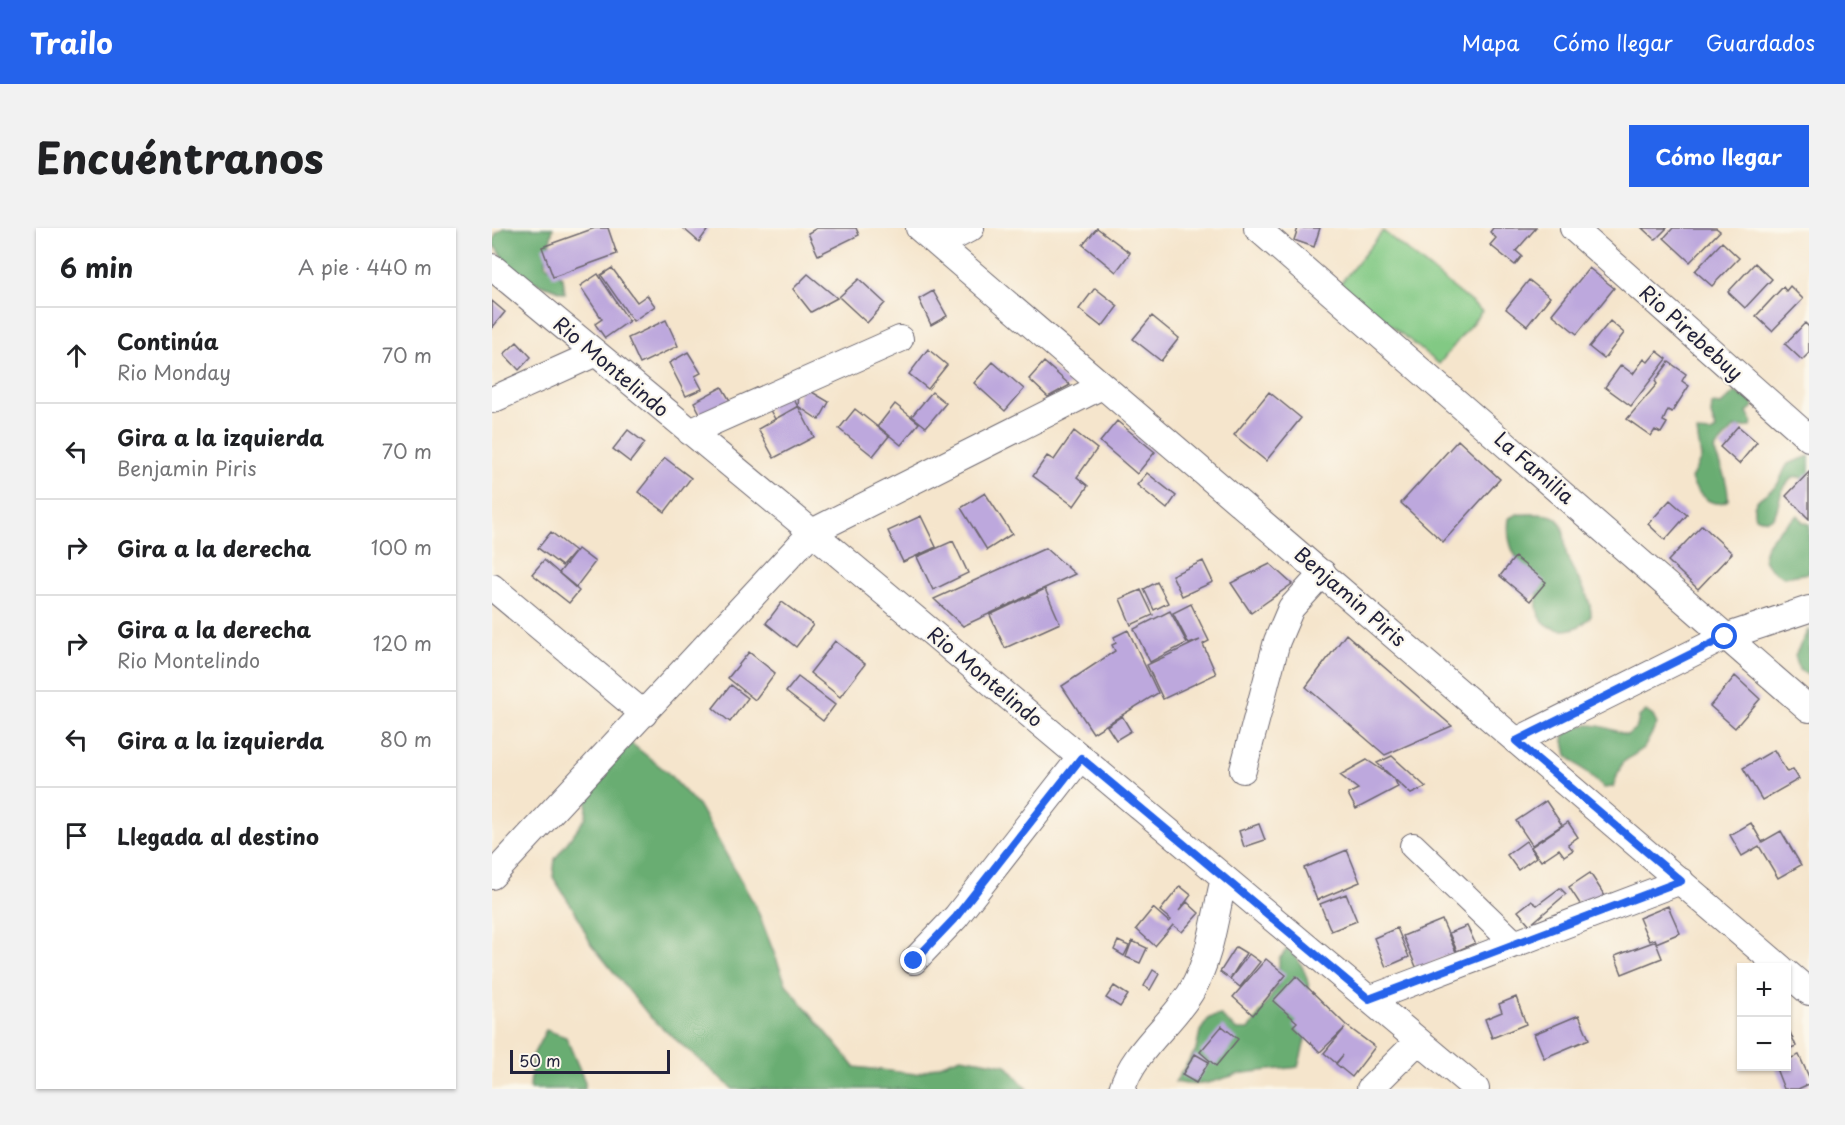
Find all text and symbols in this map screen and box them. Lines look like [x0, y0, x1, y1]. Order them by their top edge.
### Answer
text: Trailo [30, 21, 113, 64]
text: Mapa [1462, 26, 1520, 58]
text: Cómo llegar [1553, 26, 1673, 58]
text: Guardados [1706, 26, 1815, 58]
text: Encuéntranos [36, 125, 324, 188]
button: Cómo llegar [1629, 125, 1809, 187]
text: 6 min [60, 248, 133, 287]
text: A pie · 440 m [298, 252, 432, 282]
street label: Rio Pirebebuy [1633, 277, 1750, 387]
street label: Rio Montelindo [547, 309, 676, 424]
text: Continúa [117, 324, 219, 357]
icon: ahead [60, 339, 93, 372]
text: 70 m [382, 340, 432, 370]
text: Rio Monday [117, 357, 231, 387]
text: Gira a la izquierda [117, 420, 324, 453]
street label: La Familia [1488, 424, 1582, 511]
icon: left [60, 435, 93, 468]
text: 70 m [382, 436, 432, 466]
text: Benjamin Piris [117, 453, 257, 483]
icon: right [60, 531, 93, 564]
text: Gira a la derecha [117, 531, 311, 564]
text: 100 m [371, 532, 432, 562]
street label: Benjamin Piris [1288, 539, 1413, 653]
text: Gira a la derecha [117, 612, 311, 645]
street label: Rio Montelindo [921, 619, 1050, 734]
route start [1711, 623, 1737, 649]
icon: right [60, 627, 93, 660]
text: 120 m [373, 628, 432, 658]
text: Rio Montelindo [117, 645, 260, 675]
icon: left [60, 723, 93, 756]
text: Gira a la izquierda [117, 723, 324, 756]
text: 80 m [380, 724, 432, 754]
icon: arrive [60, 819, 93, 852]
text: Llegada al destino [117, 819, 319, 852]
route end [900, 947, 926, 973]
map controls [1737, 963, 1791, 1071]
button: + [1737, 963, 1791, 1017]
button: − [1737, 1017, 1791, 1071]
scale bar [510, 1047, 670, 1074]
text: 50 m [519, 1048, 560, 1072]

